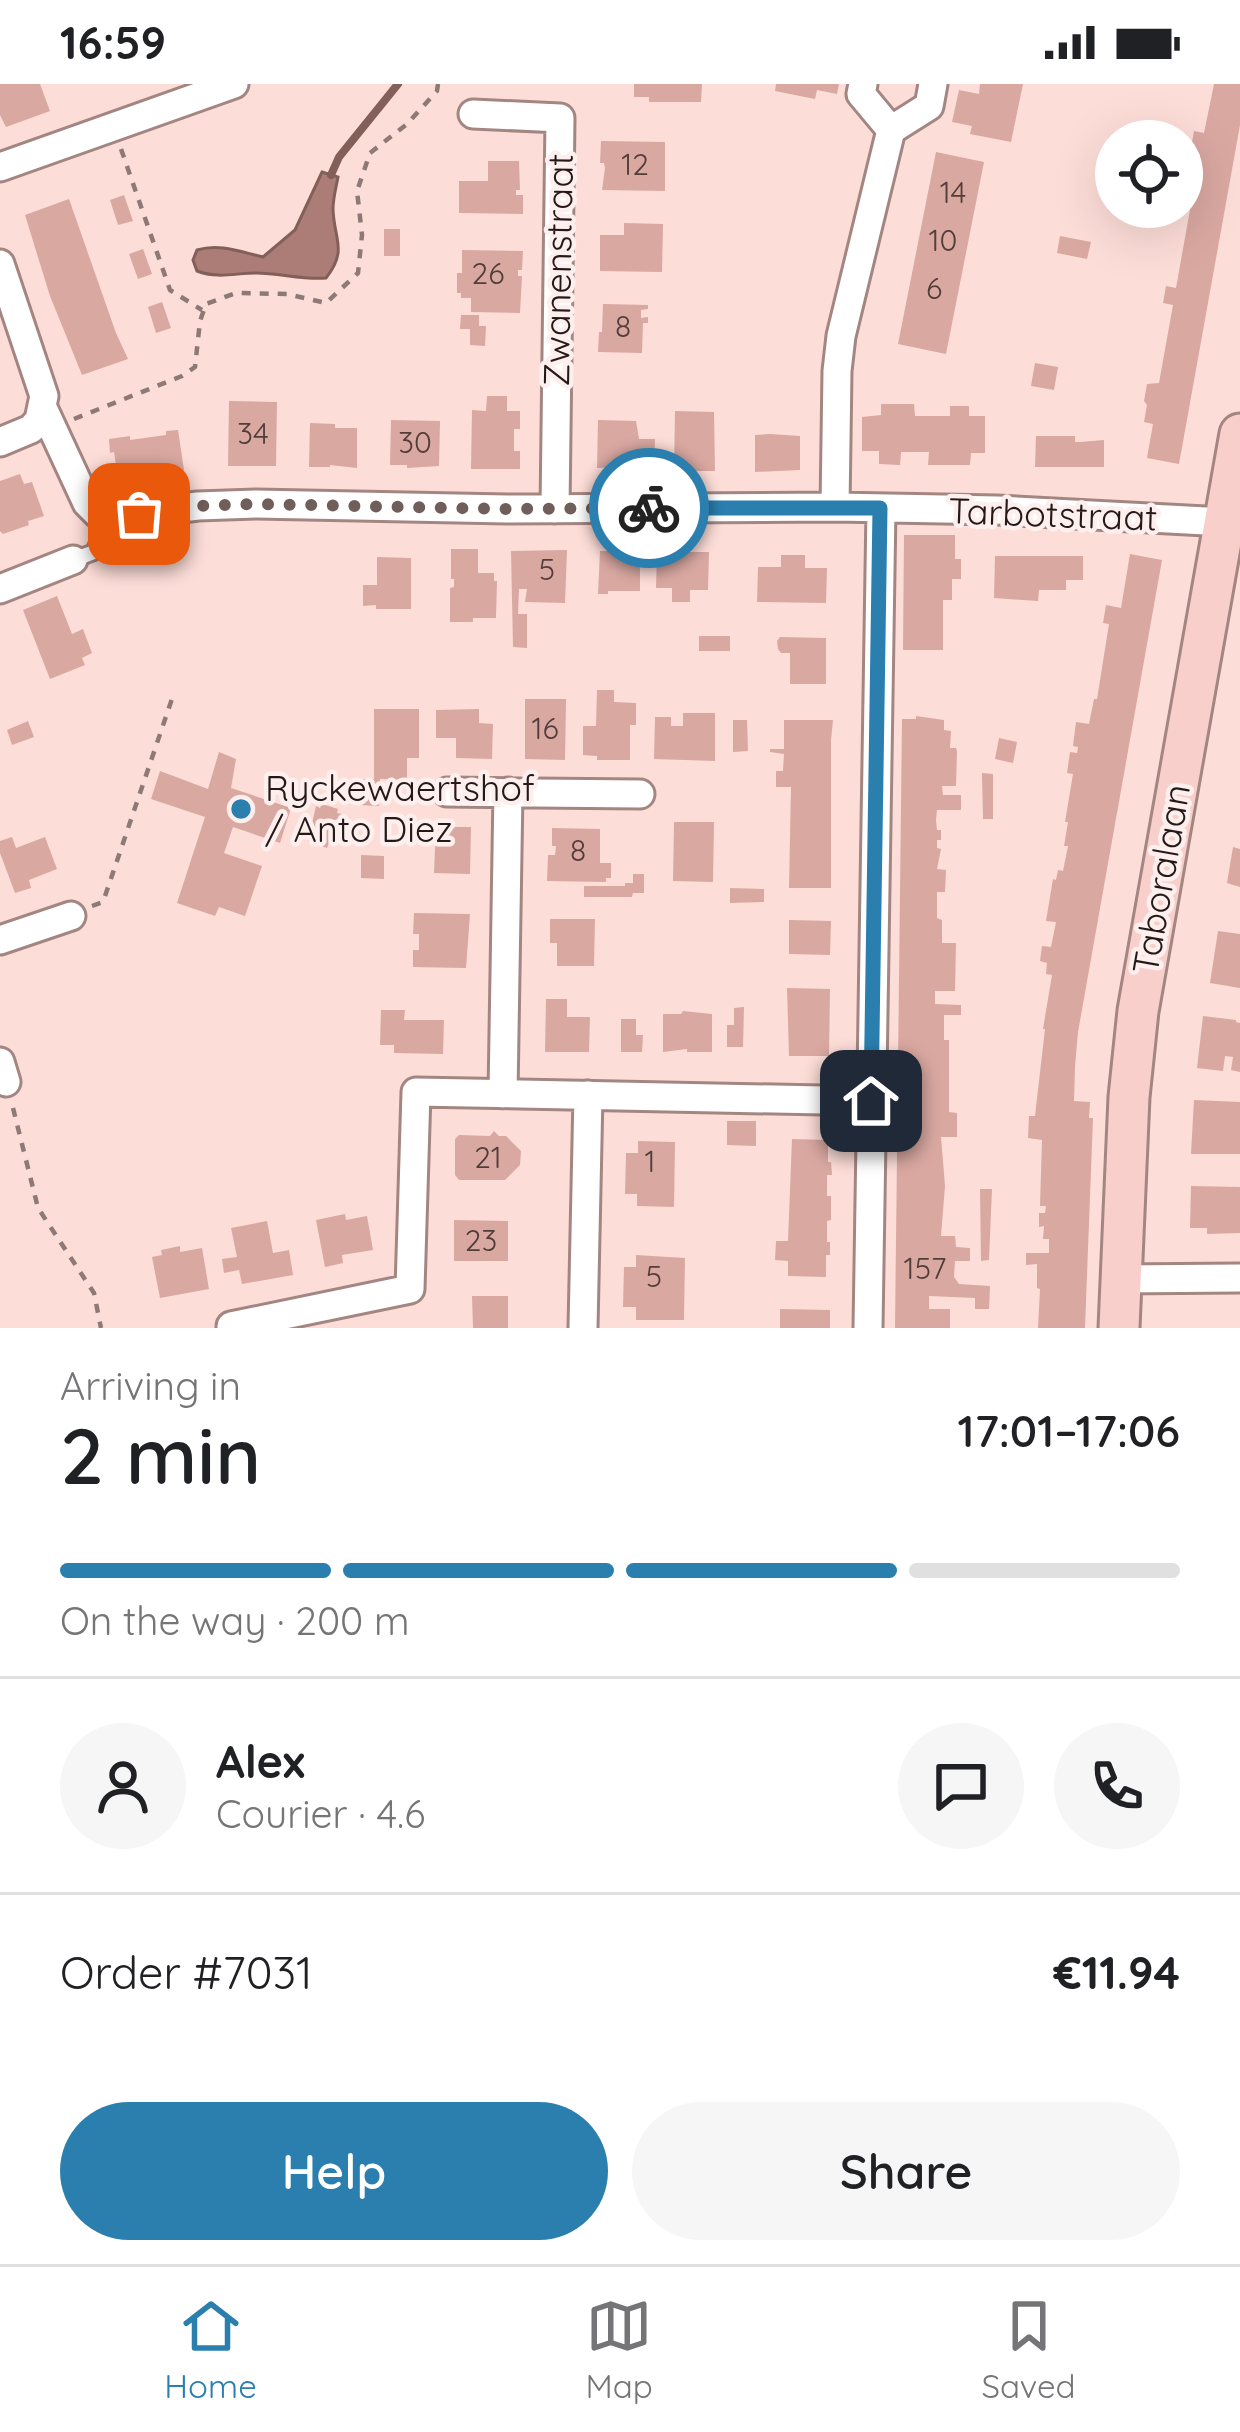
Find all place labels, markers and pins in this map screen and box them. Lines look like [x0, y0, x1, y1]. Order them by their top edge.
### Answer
pin [88, 463, 190, 565]
place label: Ryckewaertshof / Anto Diez [265, 765, 535, 851]
marker: Ryckewaertshof / Anto Diez [228, 796, 254, 822]
pin [820, 1050, 922, 1152]

